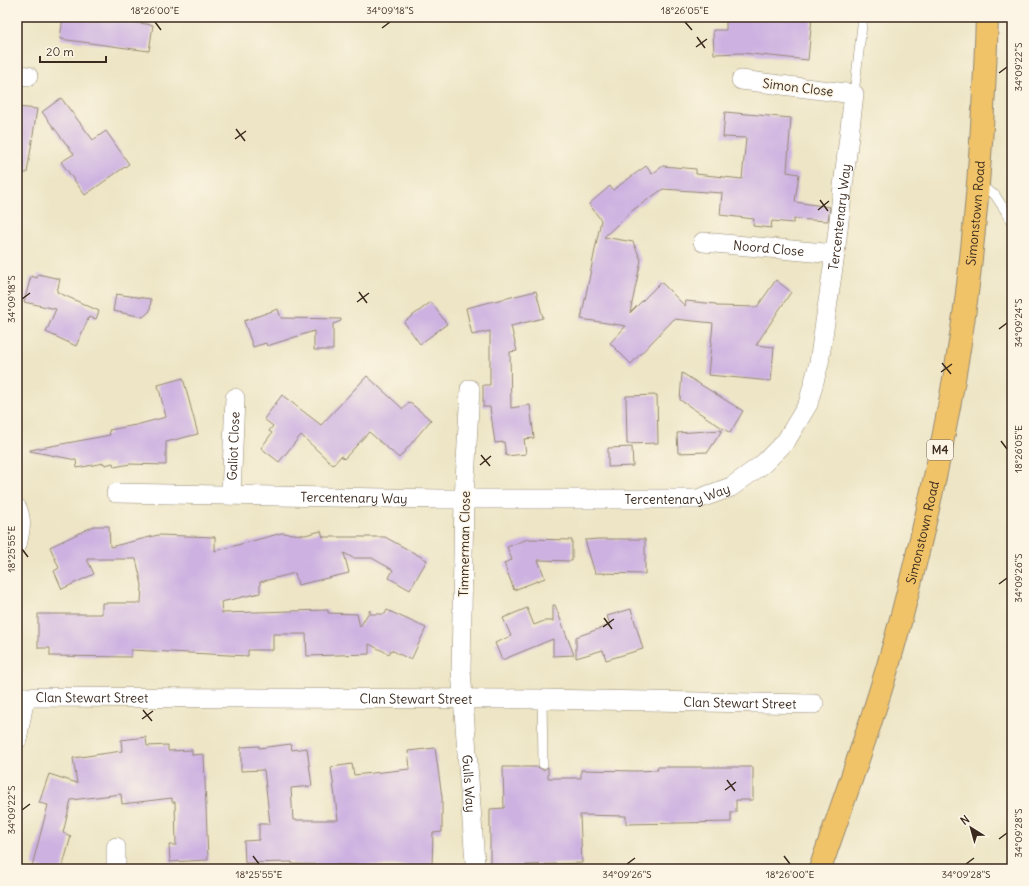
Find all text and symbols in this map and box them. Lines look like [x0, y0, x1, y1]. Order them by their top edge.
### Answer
text: 18°26'00"E [131, 4, 179, 17]
text: 34°09'18"S [366, 4, 414, 17]
text: 18°26'05"E [661, 4, 709, 17]
scale bar [40, 38, 106, 64]
text: 34°09'22"S [1012, 42, 1025, 91]
text: 20 m [46, 44, 74, 59]
street label: Simon Close [762, 75, 834, 100]
street label: Simonstown Road [962, 160, 989, 267]
street label: Tercentenary Way [825, 163, 855, 271]
street label: Noord Close [732, 237, 805, 260]
text: 34°09'18"S [5, 275, 18, 323]
text: 34°09'24"S [1012, 298, 1025, 348]
street label: Galiot Close [224, 411, 243, 481]
text: 18°26'05"E [1012, 425, 1025, 473]
road number: M4 [927, 440, 953, 460]
street label: Simonstown Road [902, 479, 943, 586]
street label: Tercentenary Way [624, 480, 733, 509]
street label: Tercentenary Way [300, 488, 408, 507]
street label: Timmerman Close [455, 491, 474, 597]
text: 18°25'55"E [5, 525, 18, 573]
text: 34°09'26"S [1012, 553, 1025, 603]
street label: Clan Stewart Street [35, 689, 149, 707]
street label: Clan Stewart Street [359, 690, 473, 708]
street label: Clan Stewart Street [683, 694, 797, 713]
street label: Gulls Way [458, 754, 479, 813]
text: 34°09'22"S [5, 785, 18, 834]
north arrow [951, 808, 991, 848]
text: 34°09'28"S [1012, 808, 1025, 858]
text: N [958, 812, 972, 828]
text: 18°25'55"E [236, 868, 283, 881]
text: 34°09'26"S [602, 868, 652, 881]
text: 18°26'00"E [766, 868, 814, 881]
text: 34°09'28"S [941, 868, 991, 881]

